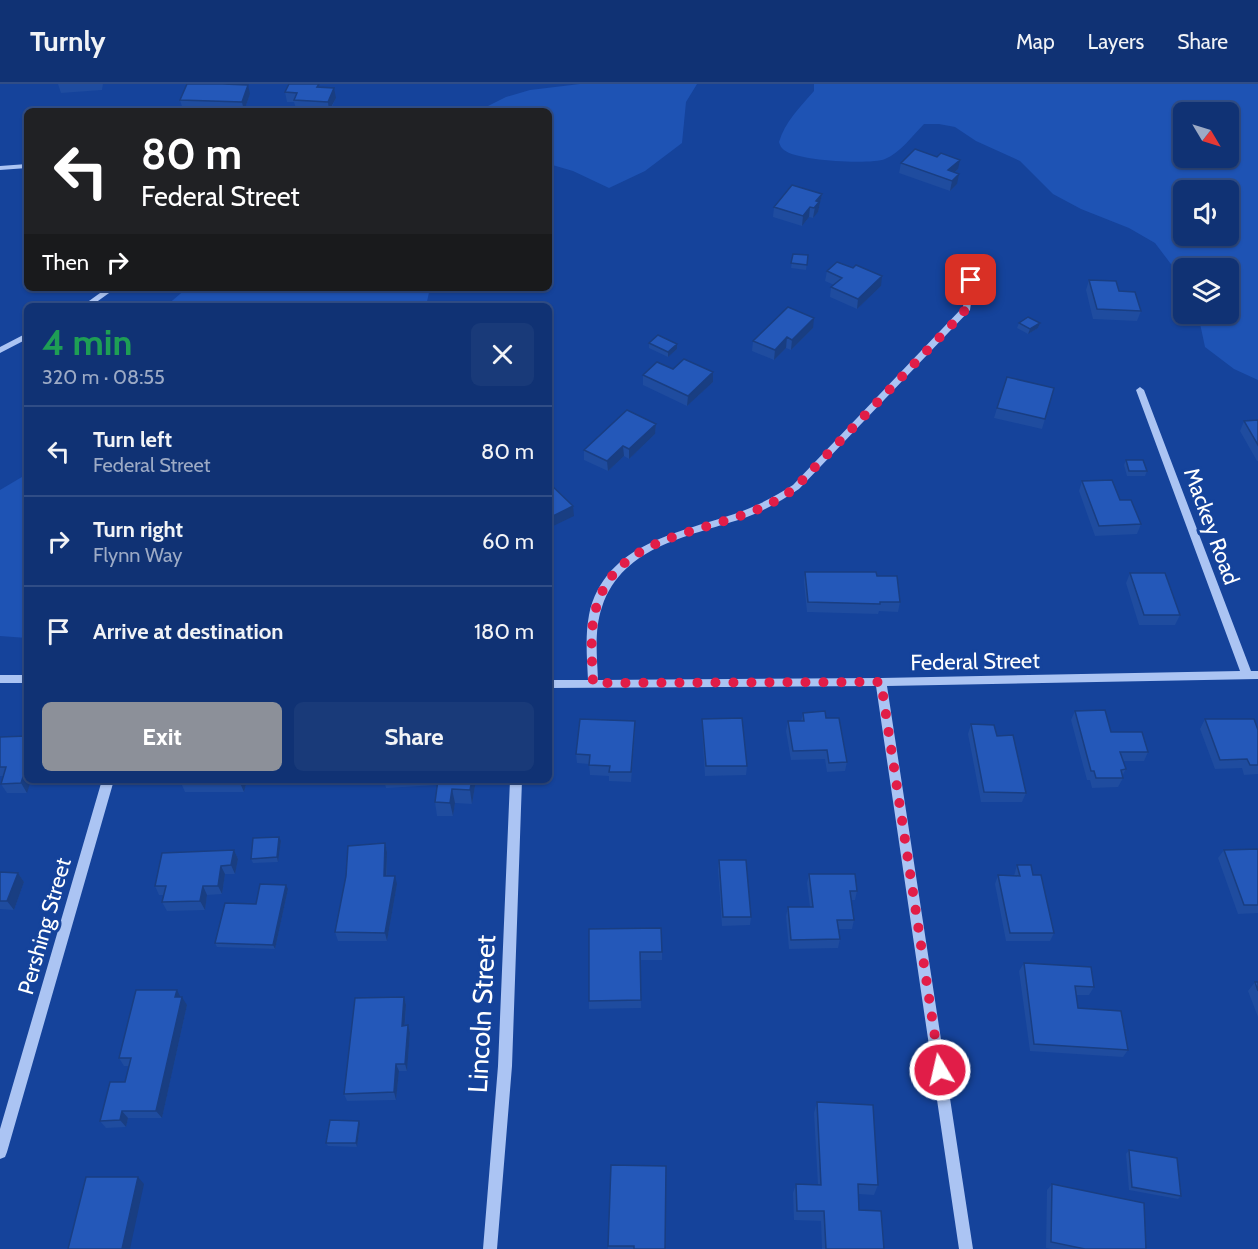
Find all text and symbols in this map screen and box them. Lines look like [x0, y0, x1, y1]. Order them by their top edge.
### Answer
text: Turnly [30, 24, 106, 58]
text: Map [1016, 29, 1055, 54]
text: Layers [1088, 29, 1144, 54]
text: Share [1177, 29, 1228, 54]
north arrow [1173, 102, 1239, 168]
map controls [1173, 102, 1239, 324]
text: 80 m [141, 128, 242, 180]
icon: left [42, 132, 120, 210]
text: Federal Street [141, 180, 300, 213]
button: sound [1173, 180, 1239, 246]
icon: right [101, 246, 134, 279]
text: Then [42, 249, 89, 276]
pin [945, 254, 996, 305]
button: layers [1173, 258, 1239, 324]
icon: arrive [954, 263, 987, 296]
text: 4 min [42, 320, 132, 364]
button: close [471, 323, 534, 386]
text: 320 m · 08:55 [42, 365, 165, 389]
text: Turn left [93, 426, 172, 453]
icon: left [42, 435, 75, 468]
text: 80 m [481, 438, 534, 465]
text: Federal Street [93, 453, 211, 477]
street label: Mackey Road [1178, 464, 1245, 588]
text: Turn right [93, 516, 183, 543]
icon: right [42, 525, 75, 558]
text: 60 m [482, 528, 534, 555]
text: Flynn Way [93, 543, 182, 567]
icon: arrive [42, 615, 75, 648]
text: Arrive at destination [93, 618, 283, 645]
text: 180 m [474, 618, 534, 645]
street label: Federal Street [910, 647, 1040, 676]
button: Exit [42, 702, 282, 771]
button: Share [294, 702, 534, 771]
street label: Pershing Street [12, 854, 77, 998]
street label: Lincoln Street [461, 934, 502, 1094]
position arrow [908, 1038, 972, 1102]

